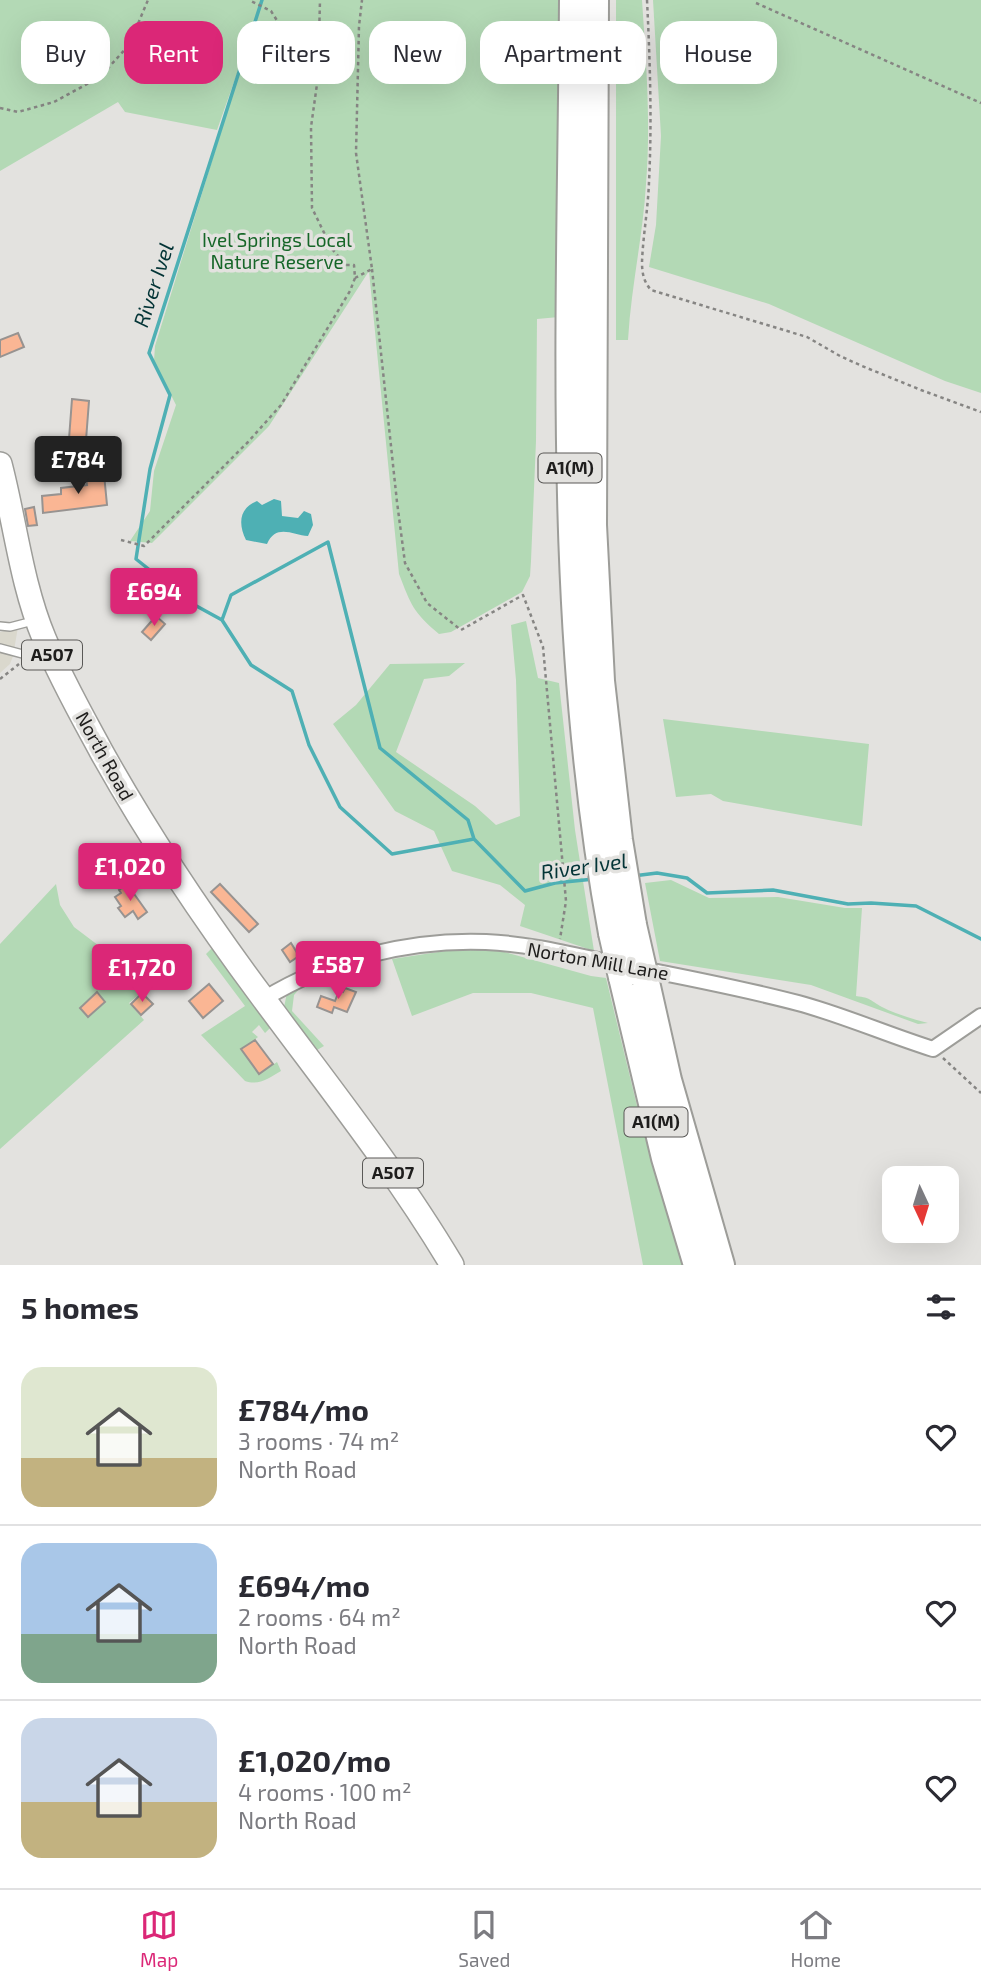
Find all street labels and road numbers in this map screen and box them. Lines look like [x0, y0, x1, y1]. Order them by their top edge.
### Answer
road number: A1(M) [538, 454, 602, 482]
road number: A507 [22, 640, 82, 670]
street label: North Road [72, 707, 139, 804]
street label: Norton Mill Lane [526, 937, 670, 984]
road number: A1(M) [624, 1107, 688, 1136]
road number: A507 [363, 1158, 423, 1188]

